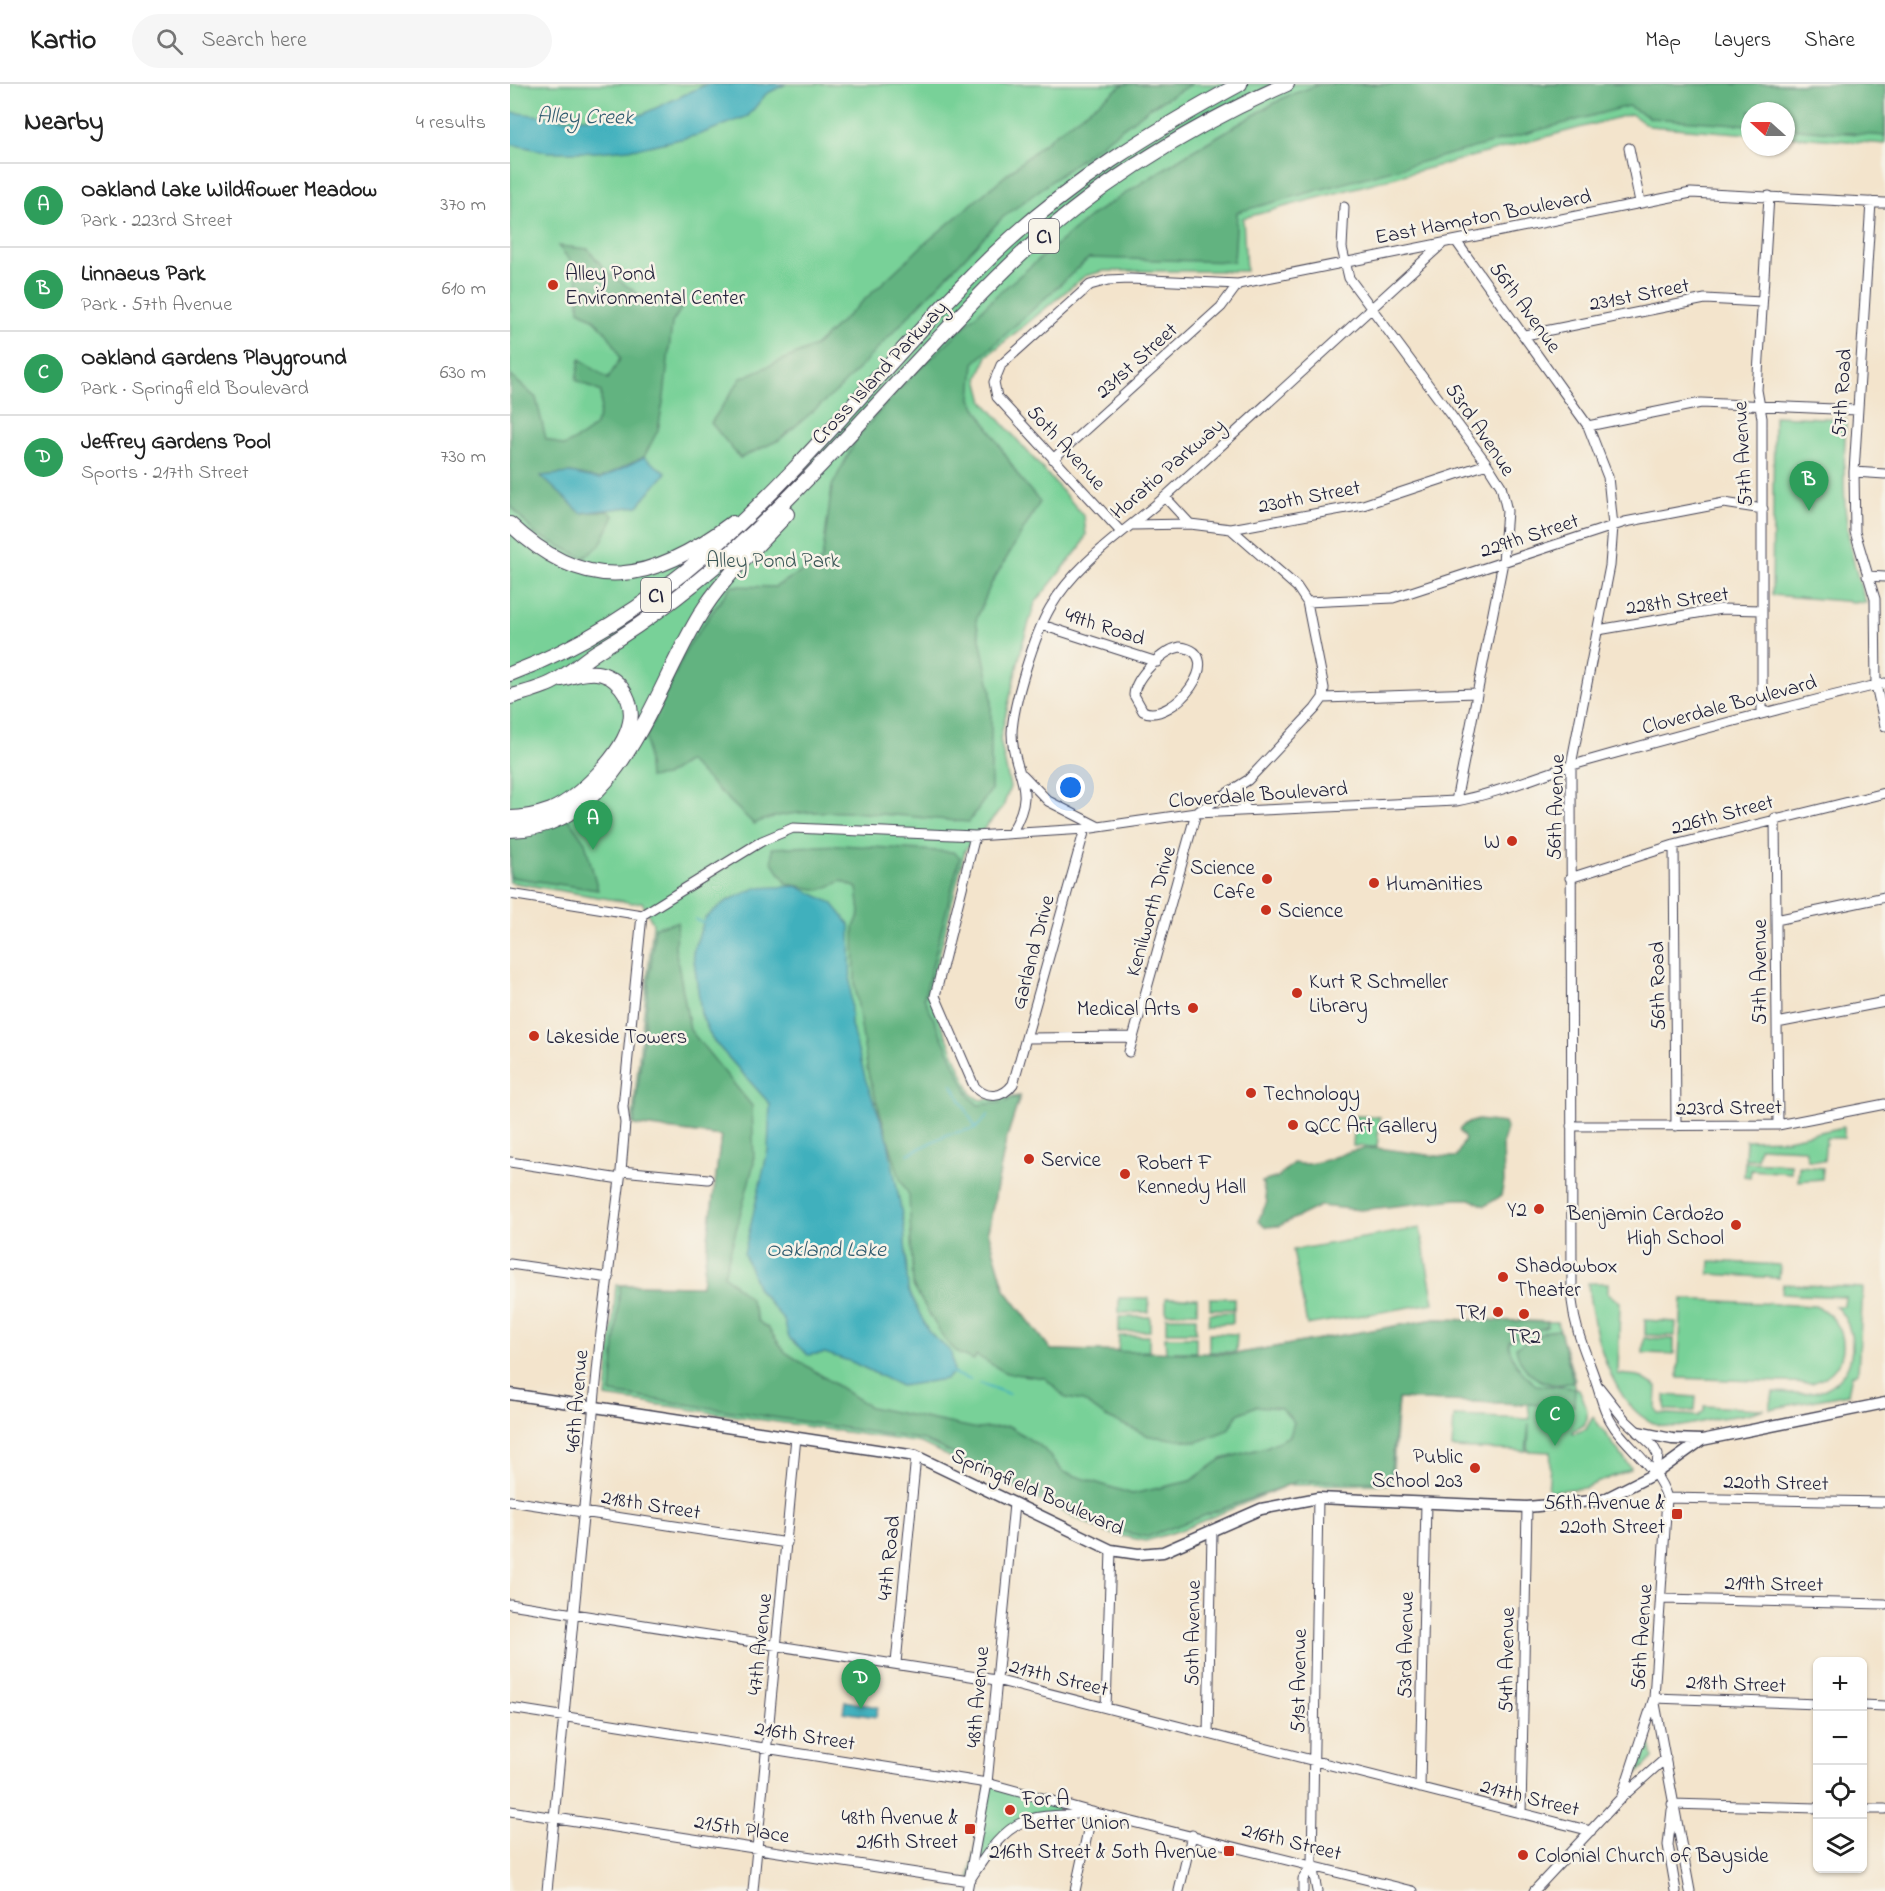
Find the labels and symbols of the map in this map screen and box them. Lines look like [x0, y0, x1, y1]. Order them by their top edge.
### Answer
water label: Alley Creek [536, 101, 635, 135]
north arrow [1741, 102, 1795, 156]
street label: East Hampton Boulevard [1373, 182, 1594, 254]
road number: CI [1029, 219, 1059, 253]
street label: 56th Avenue [1481, 256, 1568, 360]
place label: Alley Pond Environmental Center [565, 260, 746, 314]
street label: 231st Street [1587, 272, 1692, 320]
marker: Alley Pond Environmental Center [546, 278, 560, 292]
street label: Cross Island Parkway [805, 294, 957, 454]
street label: 231st Street [1090, 316, 1185, 407]
street label: 57th Road [1825, 348, 1861, 438]
street label: 53rd Avenue [1437, 377, 1522, 483]
street label: 50th Avenue [1019, 399, 1113, 498]
street label: 57th Avenue [1726, 400, 1762, 507]
street label: Horatio Parkway [1105, 411, 1233, 529]
pin: B [1790, 462, 1828, 511]
street label: 230th Street [1256, 473, 1363, 523]
street label: 229th Street [1476, 507, 1583, 567]
park label: Alley Pond Park [706, 547, 841, 579]
road number: CI [641, 578, 671, 612]
street label: 228th Street [1624, 580, 1731, 624]
street label: 49th Road [1060, 601, 1149, 655]
street label: Cloverdale Boulevard [1639, 668, 1820, 744]
street label: 56th Avenue [1540, 753, 1574, 861]
your location [1056, 773, 1085, 802]
street label: Cloverdale Boulevard [1167, 775, 1349, 817]
street label: 226th Street [1668, 788, 1777, 844]
pin: A [574, 800, 613, 850]
place label: W [1484, 828, 1500, 858]
marker: W [1505, 834, 1519, 848]
street label: Kenilworth Drive [1119, 842, 1185, 980]
place label: Science Cafe [1190, 854, 1256, 908]
place label: Humanities [1386, 870, 1483, 900]
marker: Science Cafe [1260, 872, 1274, 886]
marker: Humanities [1367, 876, 1381, 890]
street label: Garland Drive [1004, 891, 1064, 1013]
place label: Science [1278, 897, 1344, 927]
marker: Science [1259, 903, 1273, 917]
street label: 57th Avenue [1746, 919, 1776, 1025]
street label: 56th Road [1643, 941, 1675, 1031]
place label: Kurt R Schmeller Library [1309, 968, 1449, 1024]
marker: Kurt R Schmeller Library [1290, 986, 1304, 1000]
place label: Medical Arts [1077, 995, 1181, 1025]
marker: Medical Arts [1186, 1001, 1200, 1015]
place label: Lakeside Towers [546, 1023, 687, 1053]
marker: Lakeside Towers [527, 1029, 541, 1043]
place label: Technology [1263, 1080, 1360, 1112]
marker: Technology [1244, 1086, 1258, 1100]
street label: 223rd Street [1676, 1093, 1782, 1125]
place label: QCC Art Gallery [1305, 1112, 1437, 1144]
marker: QCC Art Gallery [1286, 1118, 1300, 1132]
place label: Service [1041, 1146, 1102, 1176]
place label: Robert F Kennedy Hall [1137, 1149, 1246, 1205]
marker: Service [1022, 1152, 1036, 1166]
marker: Robert F Kennedy Hall [1118, 1167, 1132, 1181]
place label: Y2 [1507, 1196, 1527, 1226]
place label: Benjamin Cardozo High School [1566, 1200, 1724, 1256]
marker: Y2 [1532, 1202, 1546, 1216]
marker: Benjamin Cardozo High School [1729, 1218, 1743, 1232]
water label: Oakland Lake [766, 1235, 887, 1267]
place label: Shadowbox Theater [1515, 1252, 1617, 1306]
marker: Shadowbox Theater [1496, 1270, 1510, 1284]
place label: TR1 [1456, 1299, 1486, 1329]
marker: TR1 [1491, 1305, 1505, 1319]
marker: TR2 [1517, 1307, 1531, 1321]
place label: TR2 [1507, 1323, 1541, 1353]
street label: 46th Avenue [559, 1348, 597, 1454]
pin: C [1536, 1396, 1574, 1446]
street label: Springfield Boulevard [945, 1441, 1129, 1546]
place label: Public School 203 [1372, 1443, 1464, 1497]
marker: Public School 203 [1468, 1461, 1482, 1475]
street label: 220th Street [1723, 1468, 1829, 1500]
street label: 218th Street [599, 1483, 703, 1529]
place label: 56th Avenue & 220th Street [1544, 1489, 1665, 1543]
marker: 56th Avenue & 220th Street [1670, 1507, 1684, 1521]
street label: 47th Road [871, 1514, 909, 1602]
street label: 219th Street [1724, 1569, 1824, 1601]
street label: 50th Avenue [1178, 1579, 1210, 1686]
street label: 56th Avenue [1624, 1582, 1662, 1691]
street label: 47th Avenue [741, 1591, 781, 1697]
street label: 53rd Avenue [1391, 1591, 1423, 1699]
street label: 54th Avenue [1492, 1606, 1524, 1713]
street label: 51st Avenue [1284, 1628, 1316, 1734]
street label: 48th Avenue [960, 1645, 998, 1749]
street label: 217th Street [1006, 1652, 1111, 1706]
pin: D [842, 1660, 880, 1709]
street label: 218th Street [1685, 1668, 1787, 1702]
street label: 216th Street [752, 1714, 857, 1760]
street label: 217th Street [1477, 1772, 1582, 1826]
place label: For A Better Union [1021, 1785, 1130, 1839]
marker: For A Better Union [1003, 1803, 1017, 1817]
place label: 48th Avenue & 216th Street [842, 1804, 958, 1858]
street label: 215th Place [692, 1808, 792, 1852]
street label: 216th Street [1239, 1816, 1344, 1870]
marker: 48th Avenue & 216th Street [963, 1822, 977, 1836]
place label: 216th Street & 50th Avenue [989, 1838, 1218, 1868]
place label: Colonial Church of Bayside [1535, 1842, 1769, 1874]
marker: 216th Street & 50th Avenue [1222, 1844, 1236, 1858]
marker: Colonial Church of Bayside [1516, 1848, 1530, 1862]

